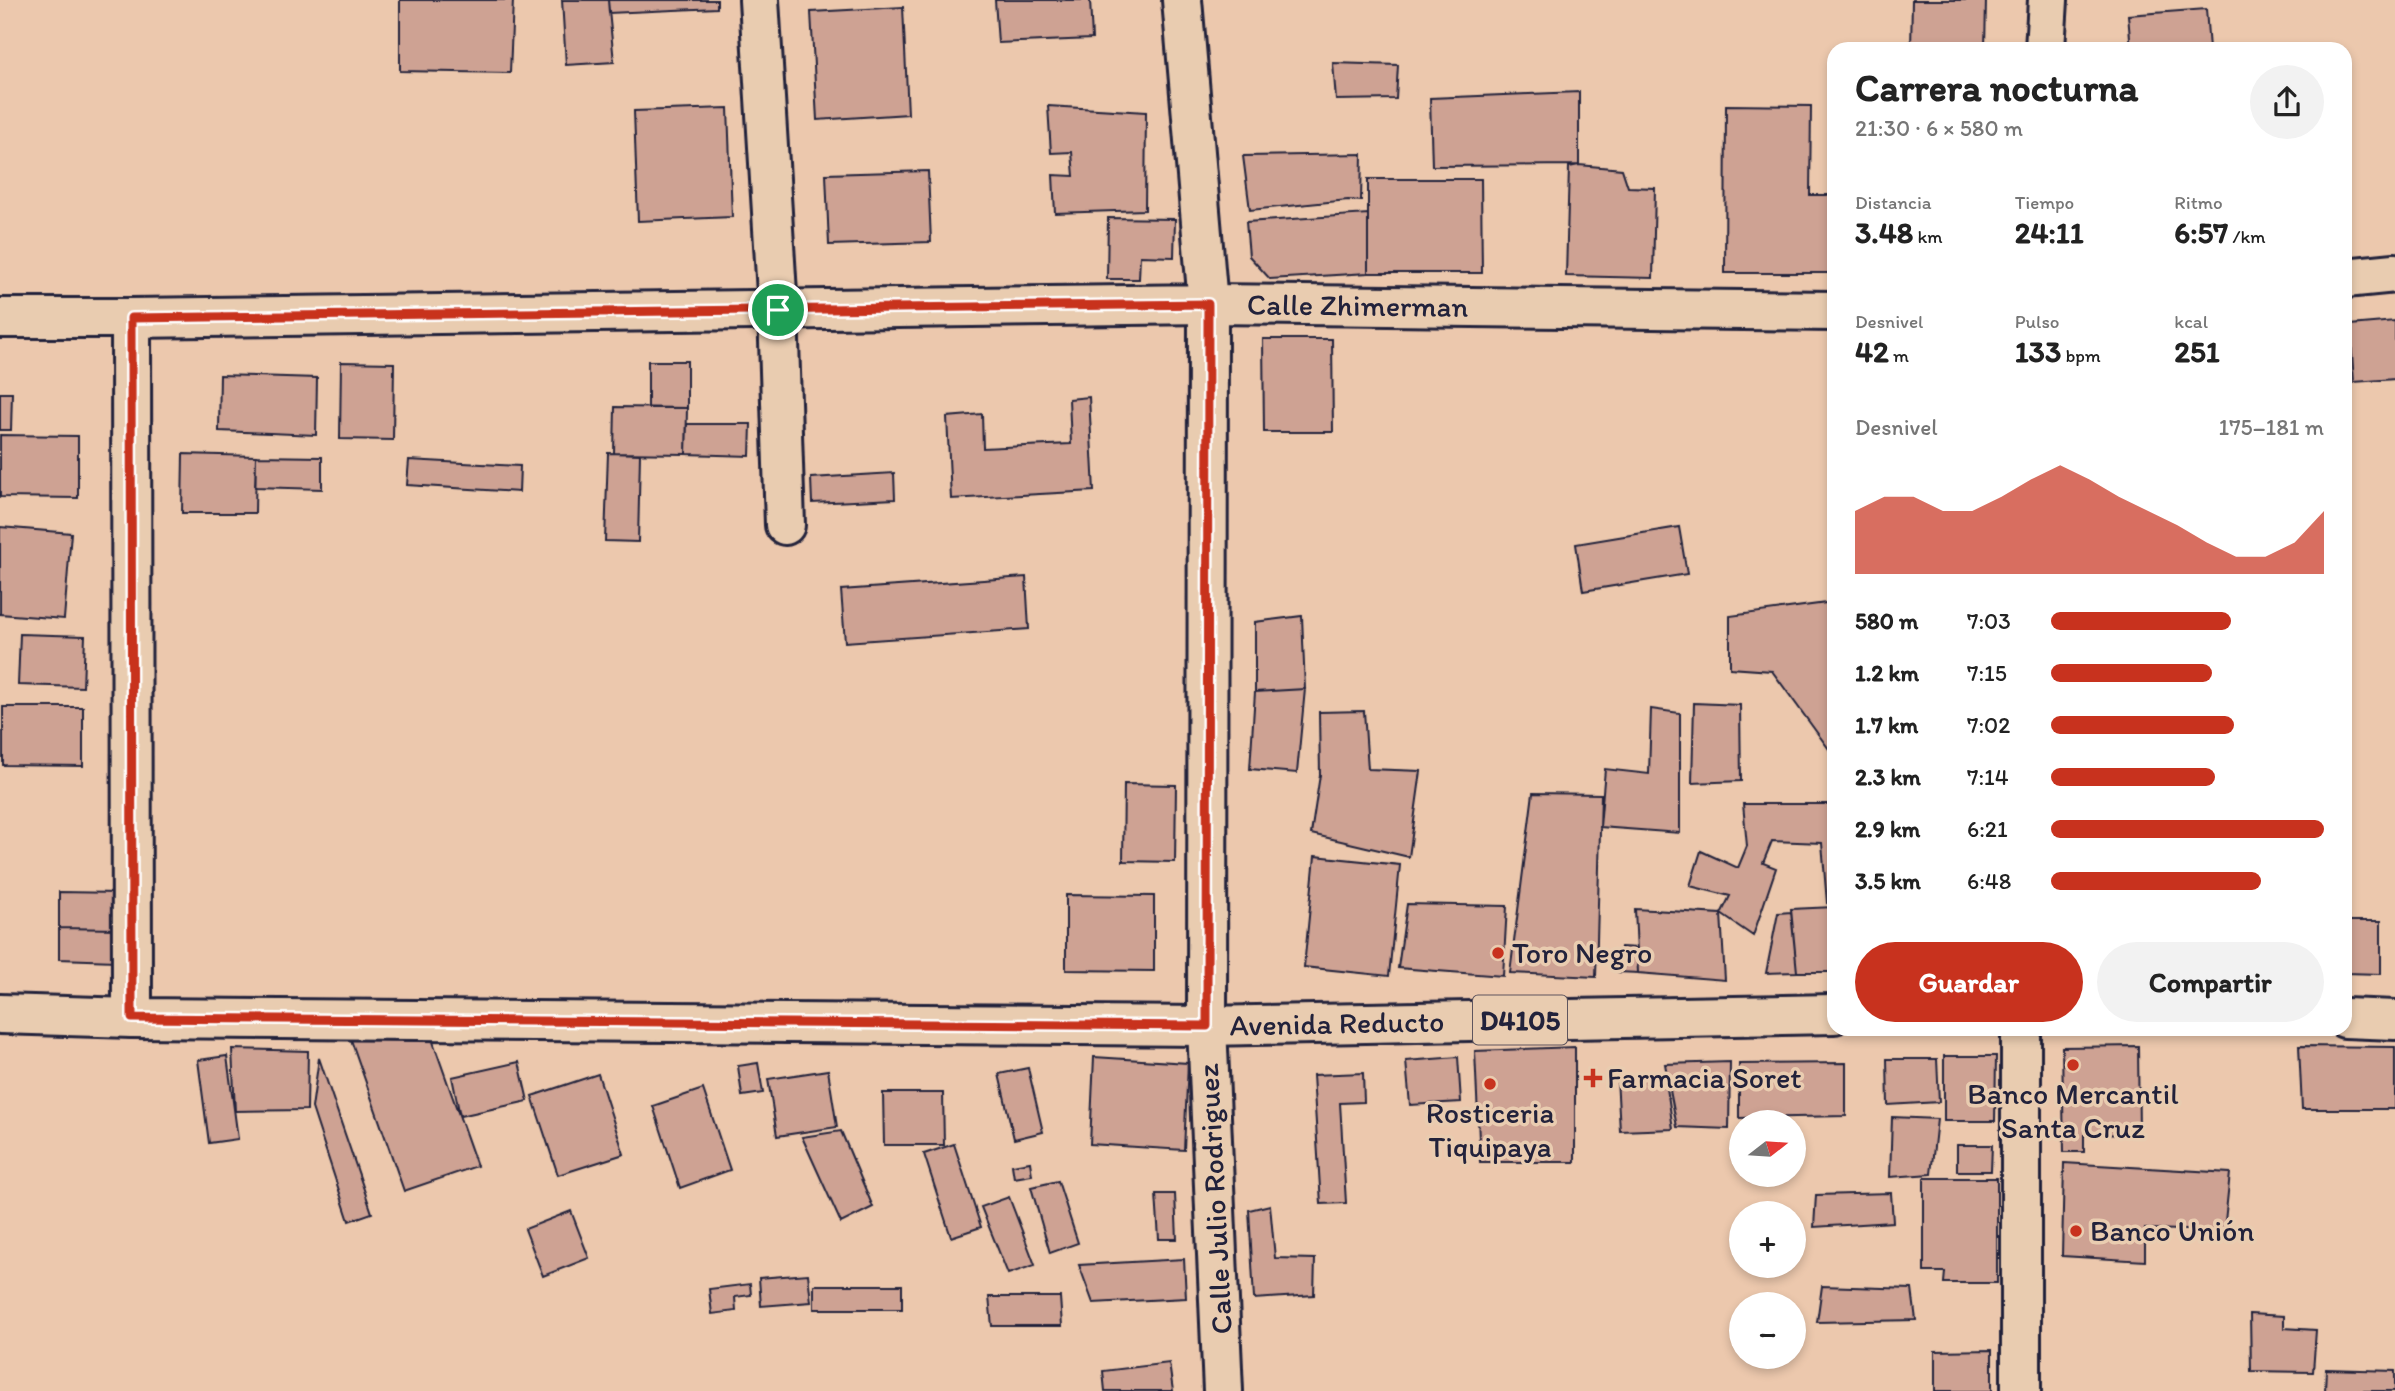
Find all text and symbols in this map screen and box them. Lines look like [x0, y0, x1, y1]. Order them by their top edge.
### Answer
text: Carrera nocturna [1855, 65, 2138, 111]
button: share [2250, 65, 2324, 139]
text: 21:30 · 6 × 580 m [1855, 114, 2023, 142]
text: Distancia [1855, 191, 1932, 214]
text: Tiempo [2015, 191, 2074, 214]
text: Ritmo [2174, 191, 2223, 214]
text: 3.48 [1855, 214, 1913, 251]
text: 24:11 [2015, 214, 2084, 251]
text: 6:57 [2174, 214, 2228, 251]
text: km [1913, 225, 1943, 248]
text: /km [2228, 225, 2266, 248]
pin [748, 280, 808, 340]
street label: Calle Zhimerman [1247, 285, 1469, 325]
icon: arrive [759, 291, 797, 329]
text: Desnivel [1855, 310, 1923, 333]
text: Pulso [2015, 310, 2060, 333]
text: kcal [2174, 310, 2208, 333]
text: 42 [1855, 333, 1889, 370]
text: 133 [2015, 333, 2061, 370]
text: 251 [2174, 333, 2220, 370]
text: m [1889, 344, 1909, 367]
text: bpm [2061, 344, 2101, 367]
text: Desnivel [1855, 413, 1938, 441]
text: 175–181 m [2219, 413, 2324, 441]
text: 580 m [1855, 607, 1918, 635]
text: 7:03 [1967, 607, 2011, 635]
text: 1.2 km [1855, 659, 1919, 687]
text: 7:15 [1967, 659, 2007, 687]
text: 1.7 km [1855, 711, 1918, 739]
text: 7:02 [1967, 711, 2010, 739]
text: 2.3 km [1855, 763, 1921, 791]
text: 7:14 [1967, 763, 2009, 791]
text: 2.9 km [1855, 815, 1920, 843]
text: 6:21 [1967, 815, 2008, 843]
text: 3.5 km [1855, 867, 1921, 895]
text: 6:48 [1967, 867, 2011, 895]
place label: Toro Negro [1512, 934, 1652, 971]
button: Guardar [1855, 942, 2083, 1022]
button: Compartir [2097, 942, 2324, 1022]
marker: Toro Negro [1490, 945, 1506, 961]
road number: D4105 [1473, 996, 1567, 1044]
street label: Avenida Reducto [1229, 1002, 1445, 1044]
marker: Banco Mercantil Santa Cruz [2065, 1057, 2081, 1073]
place label: Farmacia Soret [1607, 1059, 1802, 1096]
street label: Calle Julio Rodriguez [1189, 1063, 1240, 1335]
marker: Farmacia Soret [1585, 1070, 1601, 1086]
place label: Banco Mercantil Santa Cruz [1967, 1075, 2179, 1146]
marker: Rosticeria Tiquipaya [1482, 1076, 1498, 1092]
place label: Rosticeria Tiquipaya [1426, 1094, 1554, 1165]
north arrow [1729, 1110, 1806, 1186]
map controls [1729, 1110, 1806, 1369]
button: + [1729, 1201, 1806, 1278]
place label: Banco Unión [2090, 1212, 2254, 1249]
marker: Banco Unión [2068, 1223, 2084, 1239]
button: − [1729, 1292, 1806, 1369]

